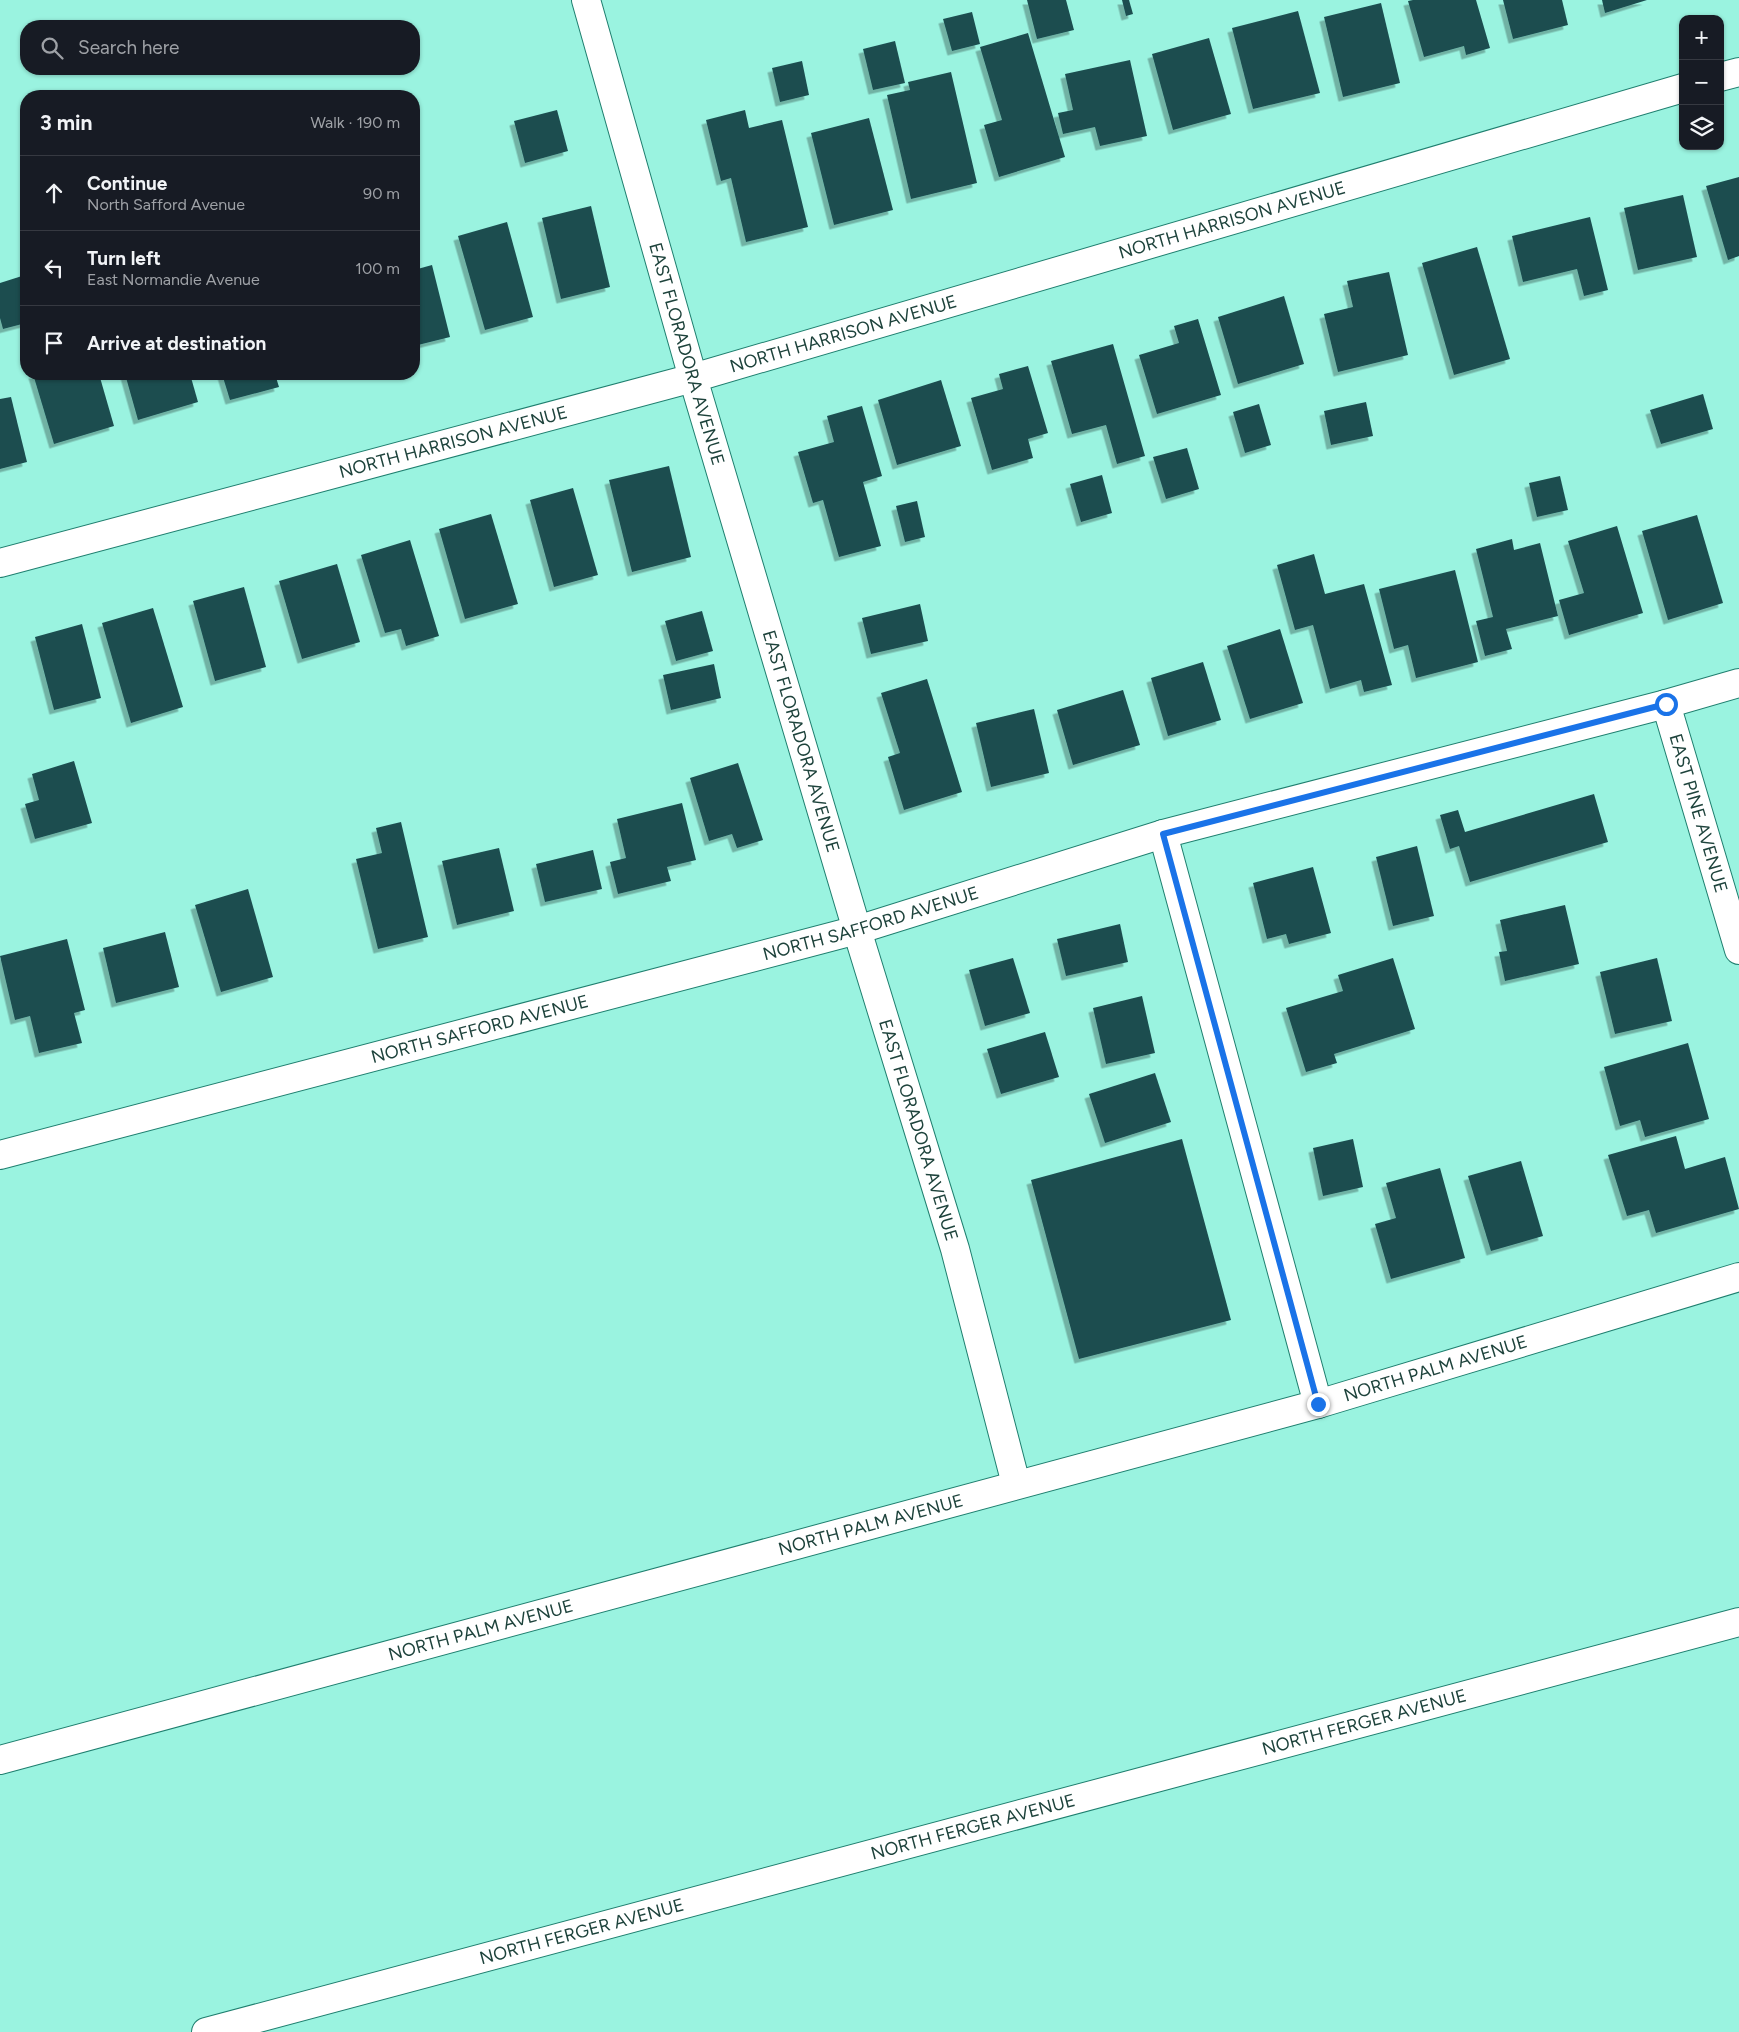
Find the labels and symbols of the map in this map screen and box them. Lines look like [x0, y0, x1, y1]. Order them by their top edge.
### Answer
street label: NORTH HARRISON AVENUE [1116, 176, 1348, 264]
street label: EAST FLORADORA AVENUE [644, 240, 729, 468]
street label: NORTH HARRISON AVENUE [727, 290, 960, 378]
street label: NORTH HARRISON AVENUE [337, 401, 570, 483]
street label: EAST FLORADORA AVENUE [758, 628, 844, 855]
route start [1655, 693, 1678, 716]
street label: EAST PINE AVENUE [1664, 731, 1732, 895]
street label: NORTH SAFFORD AVENUE [760, 882, 981, 965]
street label: NORTH SAFFORD AVENUE [369, 990, 591, 1068]
street label: EAST FLORADORA AVENUE [874, 1017, 963, 1244]
street label: NORTH PALM AVENUE [1341, 1330, 1530, 1407]
route end [1307, 1393, 1330, 1416]
street label: NORTH PALM AVENUE [776, 1489, 966, 1560]
street label: NORTH PALM AVENUE [386, 1595, 576, 1666]
street label: NORTH FERGER AVENUE [1260, 1684, 1469, 1760]
street label: NORTH FERGER AVENUE [868, 1789, 1078, 1865]
street label: NORTH FERGER AVENUE [477, 1894, 686, 1969]

